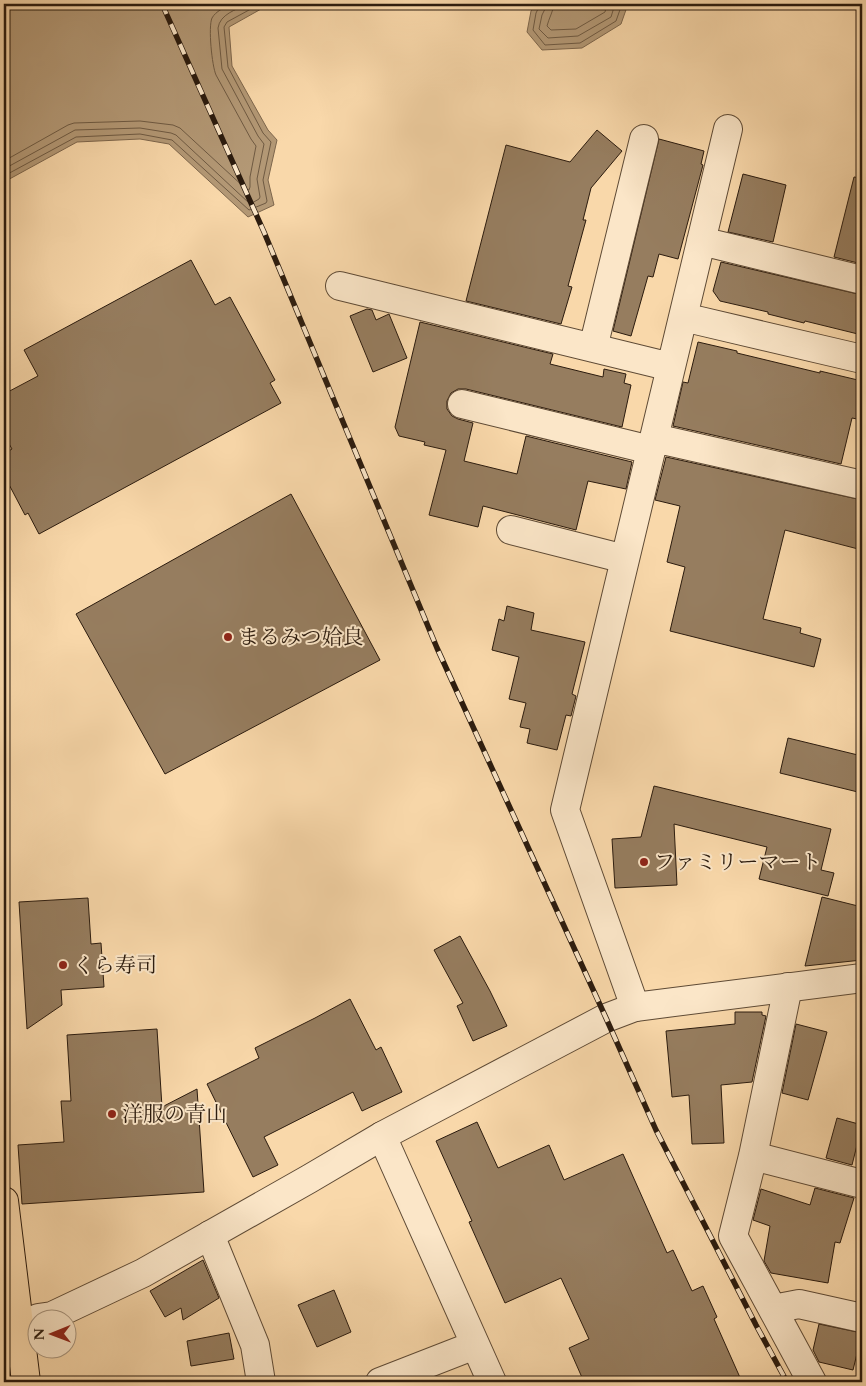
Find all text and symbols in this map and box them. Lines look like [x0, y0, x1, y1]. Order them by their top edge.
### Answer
place label: まるみつ姶良 [238, 623, 364, 652]
marker: まるみつ姶良 [222, 631, 234, 643]
place label: ファミリーマート [654, 848, 822, 877]
marker: ファミリーマート [638, 856, 650, 868]
place label: くら寿司 [73, 951, 157, 980]
marker: くら寿司 [57, 959, 69, 971]
place label: 洋服の青山 [122, 1100, 227, 1129]
marker: 洋服の青山 [106, 1108, 118, 1120]
north arrow [28, 1308, 78, 1358]
text: N [30, 1328, 49, 1340]

